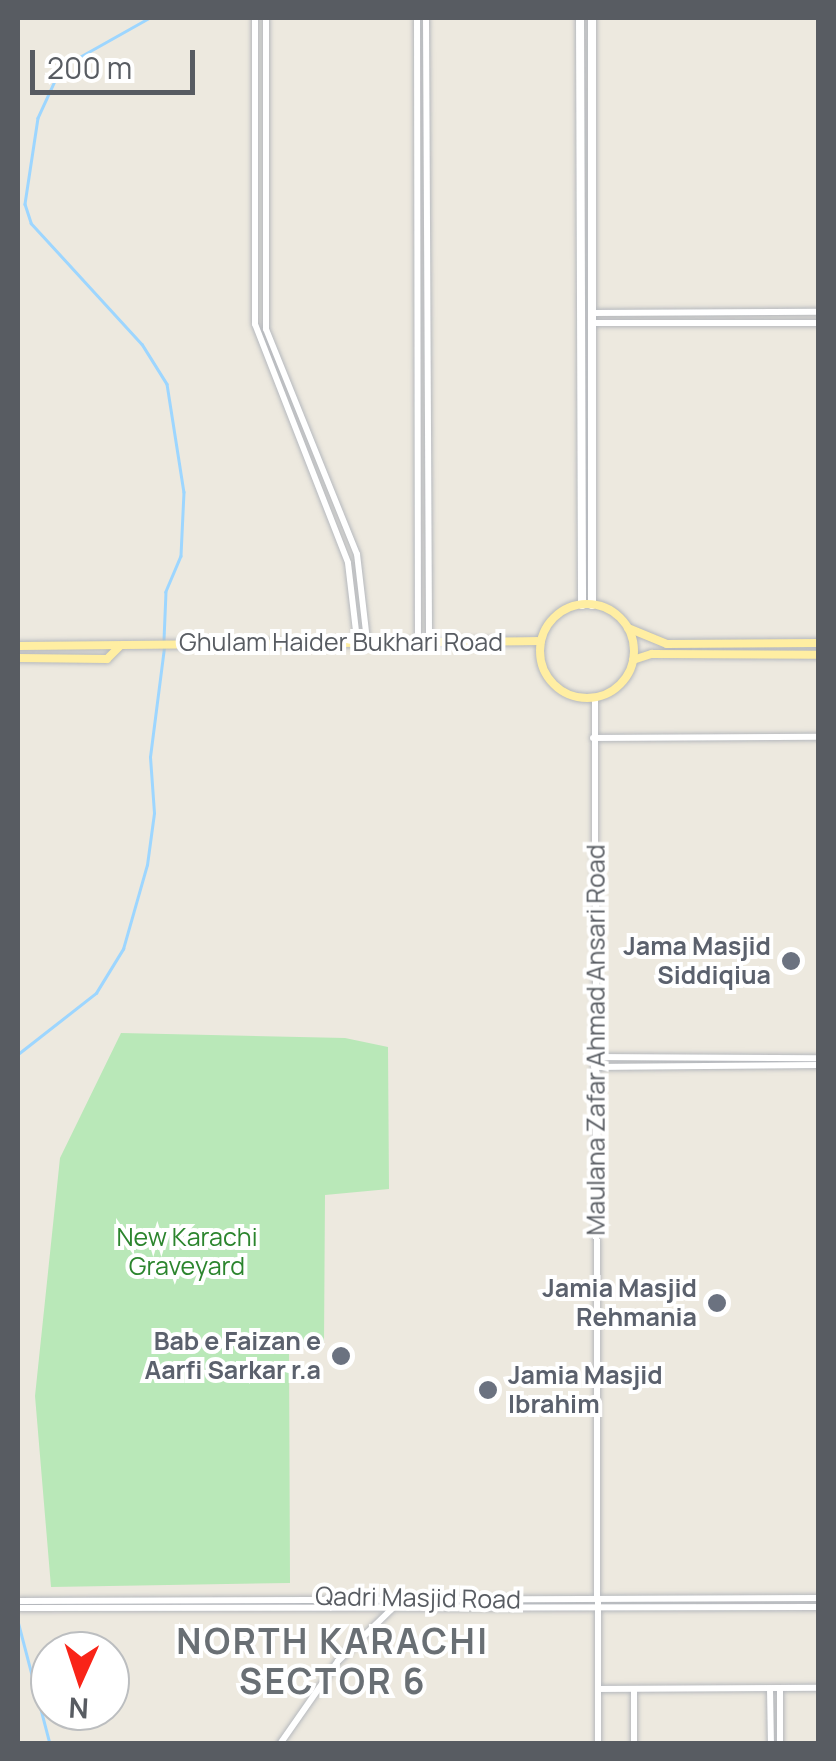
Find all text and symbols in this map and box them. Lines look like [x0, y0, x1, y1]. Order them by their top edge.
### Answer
scale bar [35, 30, 200, 92]
text: 200 m [47, 47, 132, 88]
street label: Ghulam Haider Bukhari Road [179, 627, 503, 657]
street label: Maulana Zafar Ahmad Ansari Road [581, 844, 611, 1236]
place label: Jama Masjid Siddiqiua [623, 932, 771, 991]
marker: Jama Masjid Siddiqiua [780, 950, 802, 972]
park label: New Karachi Graveyard [116, 1223, 258, 1282]
place label: Jamia Masjid Rehmania [542, 1274, 697, 1333]
marker: Jamia Masjid Rehmania [706, 1292, 728, 1314]
place label: Bab e Faizan e Aarfi Sarkar r.a [144, 1327, 321, 1386]
marker: Bab e Faizan e Aarfi Sarkar r.a [330, 1345, 352, 1367]
place label: Jamia Masjid Ibrahim [508, 1361, 663, 1420]
marker: Jamia Masjid Ibrahim [477, 1379, 499, 1401]
street label: Qadri Masjid Road [315, 1581, 521, 1615]
district label: NORTH KARACHI SECTOR 6 [176, 1620, 490, 1702]
north arrow [30, 1631, 130, 1731]
text: N [68, 1689, 90, 1728]

